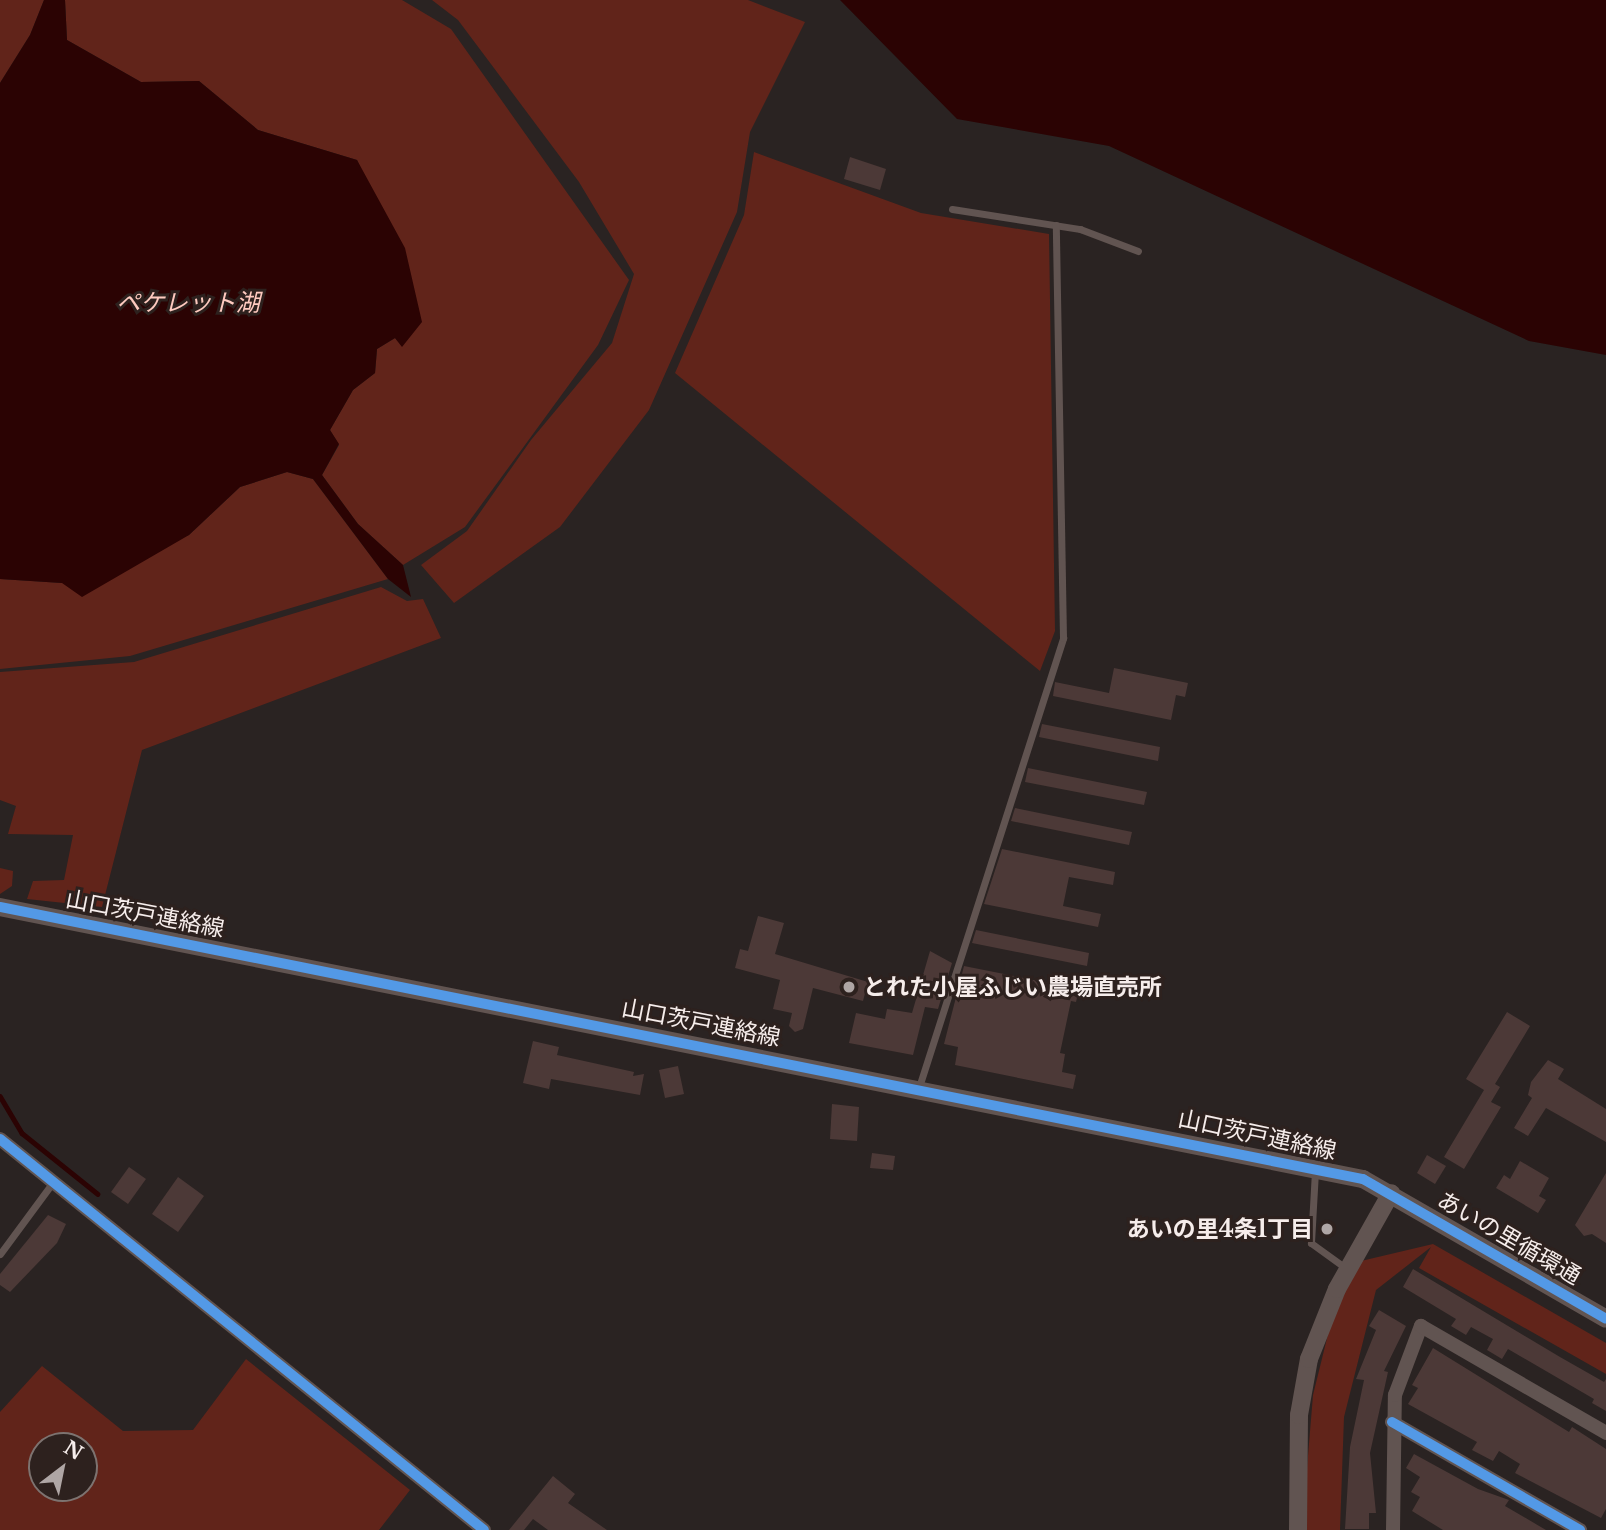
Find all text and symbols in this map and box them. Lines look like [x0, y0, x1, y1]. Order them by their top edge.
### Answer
water label: ペケレット湖 [116, 289, 260, 317]
street label: 山口茨戸連絡線 [63, 885, 227, 943]
place label: とれた小屋ふじい農場直売所 [863, 973, 1162, 1001]
marker: とれた小屋ふじい農場直売所 [841, 979, 857, 995]
street label: 山口茨戸連絡線 [619, 994, 783, 1052]
street label: 山口茨戸連絡線 [1175, 1105, 1339, 1165]
street label: あいの里循環通 [1432, 1186, 1586, 1290]
place label: あいの里4条1丁目 [1127, 1215, 1313, 1243]
marker: あいの里4条1丁目 [1319, 1221, 1335, 1237]
north arrow [28, 1432, 98, 1502]
text: N [60, 1436, 87, 1465]

